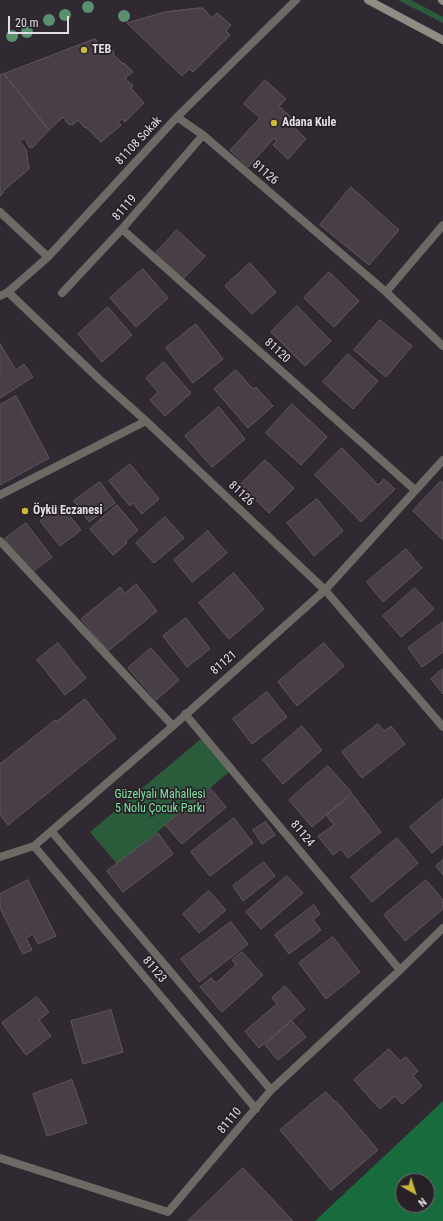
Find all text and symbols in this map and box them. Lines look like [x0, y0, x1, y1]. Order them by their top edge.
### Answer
scale bar [10, 8, 71, 34]
text: 20 m [15, 16, 39, 30]
place label: TEB [92, 43, 111, 57]
marker: TEB [79, 45, 89, 55]
street label: 81108 Sokak [113, 114, 165, 168]
place label: Adana Kule [282, 116, 336, 130]
marker: Adana Kule [269, 118, 279, 128]
street label: 81126 [249, 158, 281, 188]
street label: 81119 [110, 192, 140, 224]
street label: 81120 [261, 336, 293, 366]
street label: 81126 [225, 479, 257, 509]
place label: Öykü Eczanesi [33, 504, 102, 518]
marker: Öykü Eczanesi [20, 506, 30, 516]
street label: 81121 [208, 648, 240, 678]
park label: Güzelyalı Mahallesi 5 Nolu Çocuk Parkı [114, 788, 206, 816]
street label: 81124 [287, 818, 317, 850]
street label: 81123 [139, 954, 169, 986]
street label: 81110 [215, 1105, 245, 1137]
north arrow [395, 1173, 435, 1213]
text: N [416, 1195, 429, 1209]

